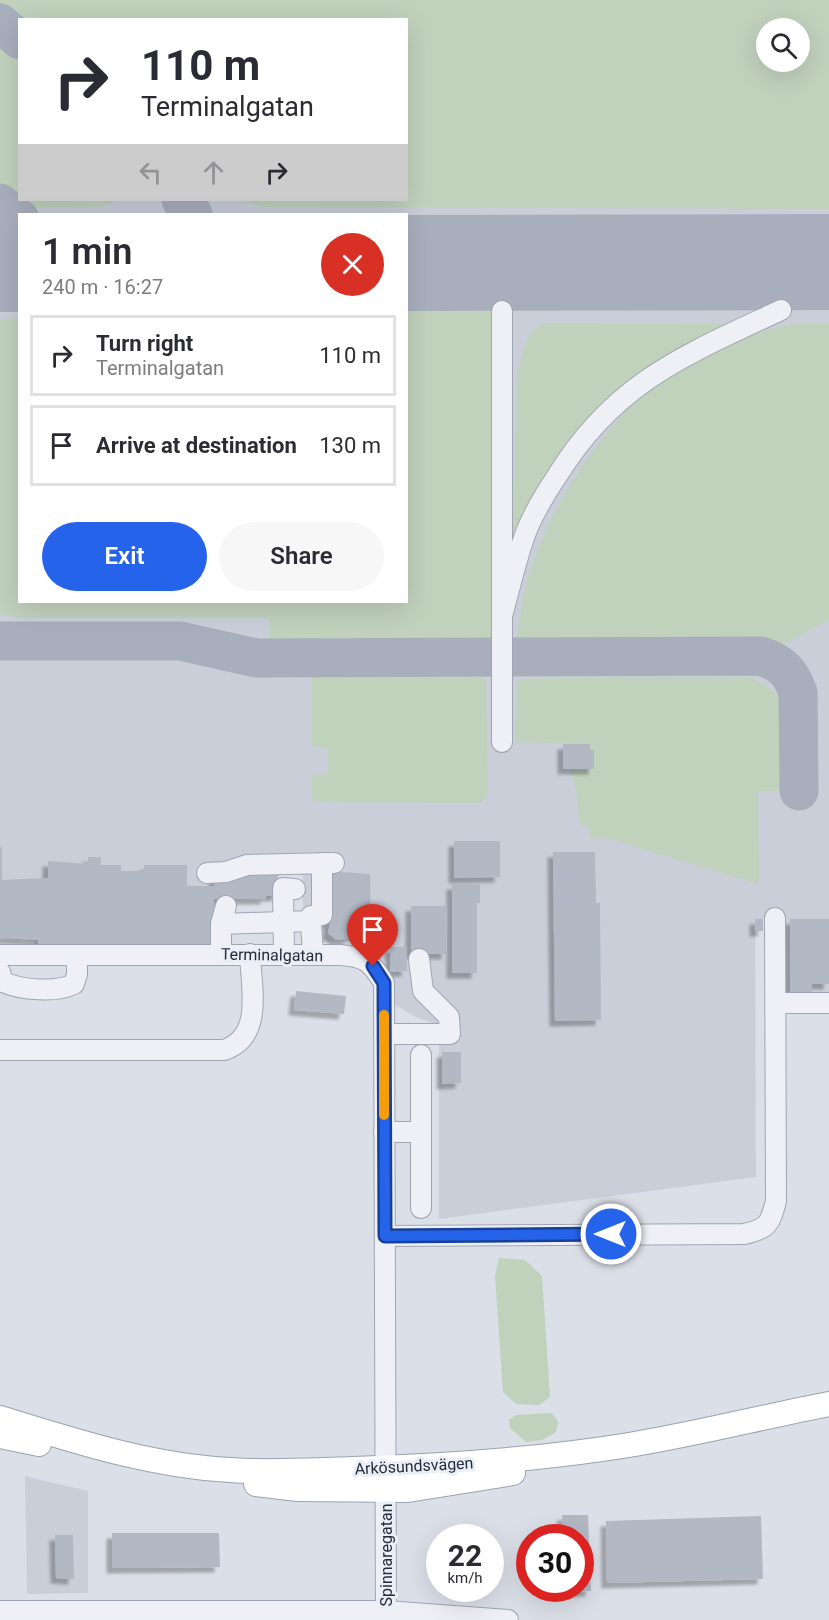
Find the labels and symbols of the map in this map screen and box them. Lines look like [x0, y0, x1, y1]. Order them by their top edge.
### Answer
pin [347, 904, 398, 966]
street label: Terminalgatan [221, 945, 323, 965]
position arrow [579, 1202, 643, 1266]
street label: Arkösundsvägen [354, 1453, 474, 1479]
street label: Spinnaregatan [377, 1504, 396, 1606]
speed limit sign: 30 [516, 1524, 594, 1602]

